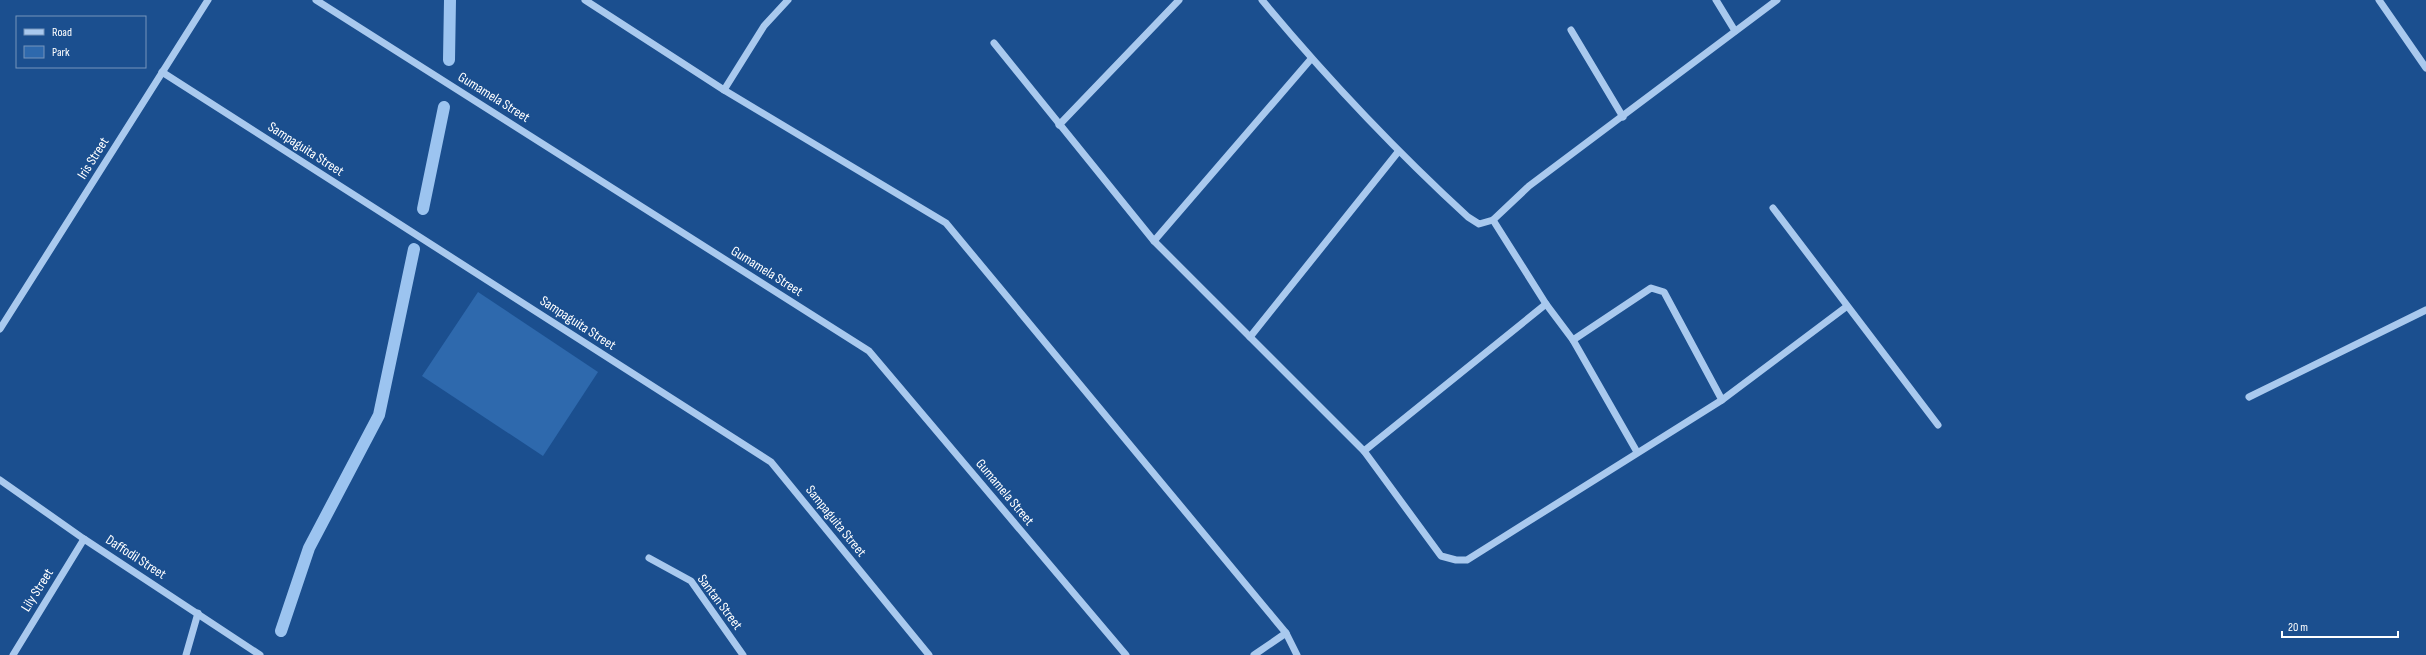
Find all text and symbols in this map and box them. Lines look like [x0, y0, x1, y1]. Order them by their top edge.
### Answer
legend [16, 16, 146, 68]
text: Road [52, 25, 72, 40]
text: Park [52, 45, 70, 60]
street label: Gumamela Street [455, 68, 533, 126]
street label: Sampaguita Street [265, 118, 347, 180]
street label: Iris Street [74, 134, 112, 182]
street label: Gumamela Street [728, 242, 806, 300]
street label: Sampaguita Street [537, 292, 619, 354]
street label: Gumamela Street [972, 455, 1038, 529]
street label: Sampaguita Street [802, 482, 870, 560]
street label: Daffodil Street [103, 531, 169, 583]
street label: Lily Street [17, 565, 57, 615]
street label: Santan Street [694, 571, 746, 633]
scale bar [2282, 613, 2398, 639]
text: 20 m [2288, 620, 2308, 635]

